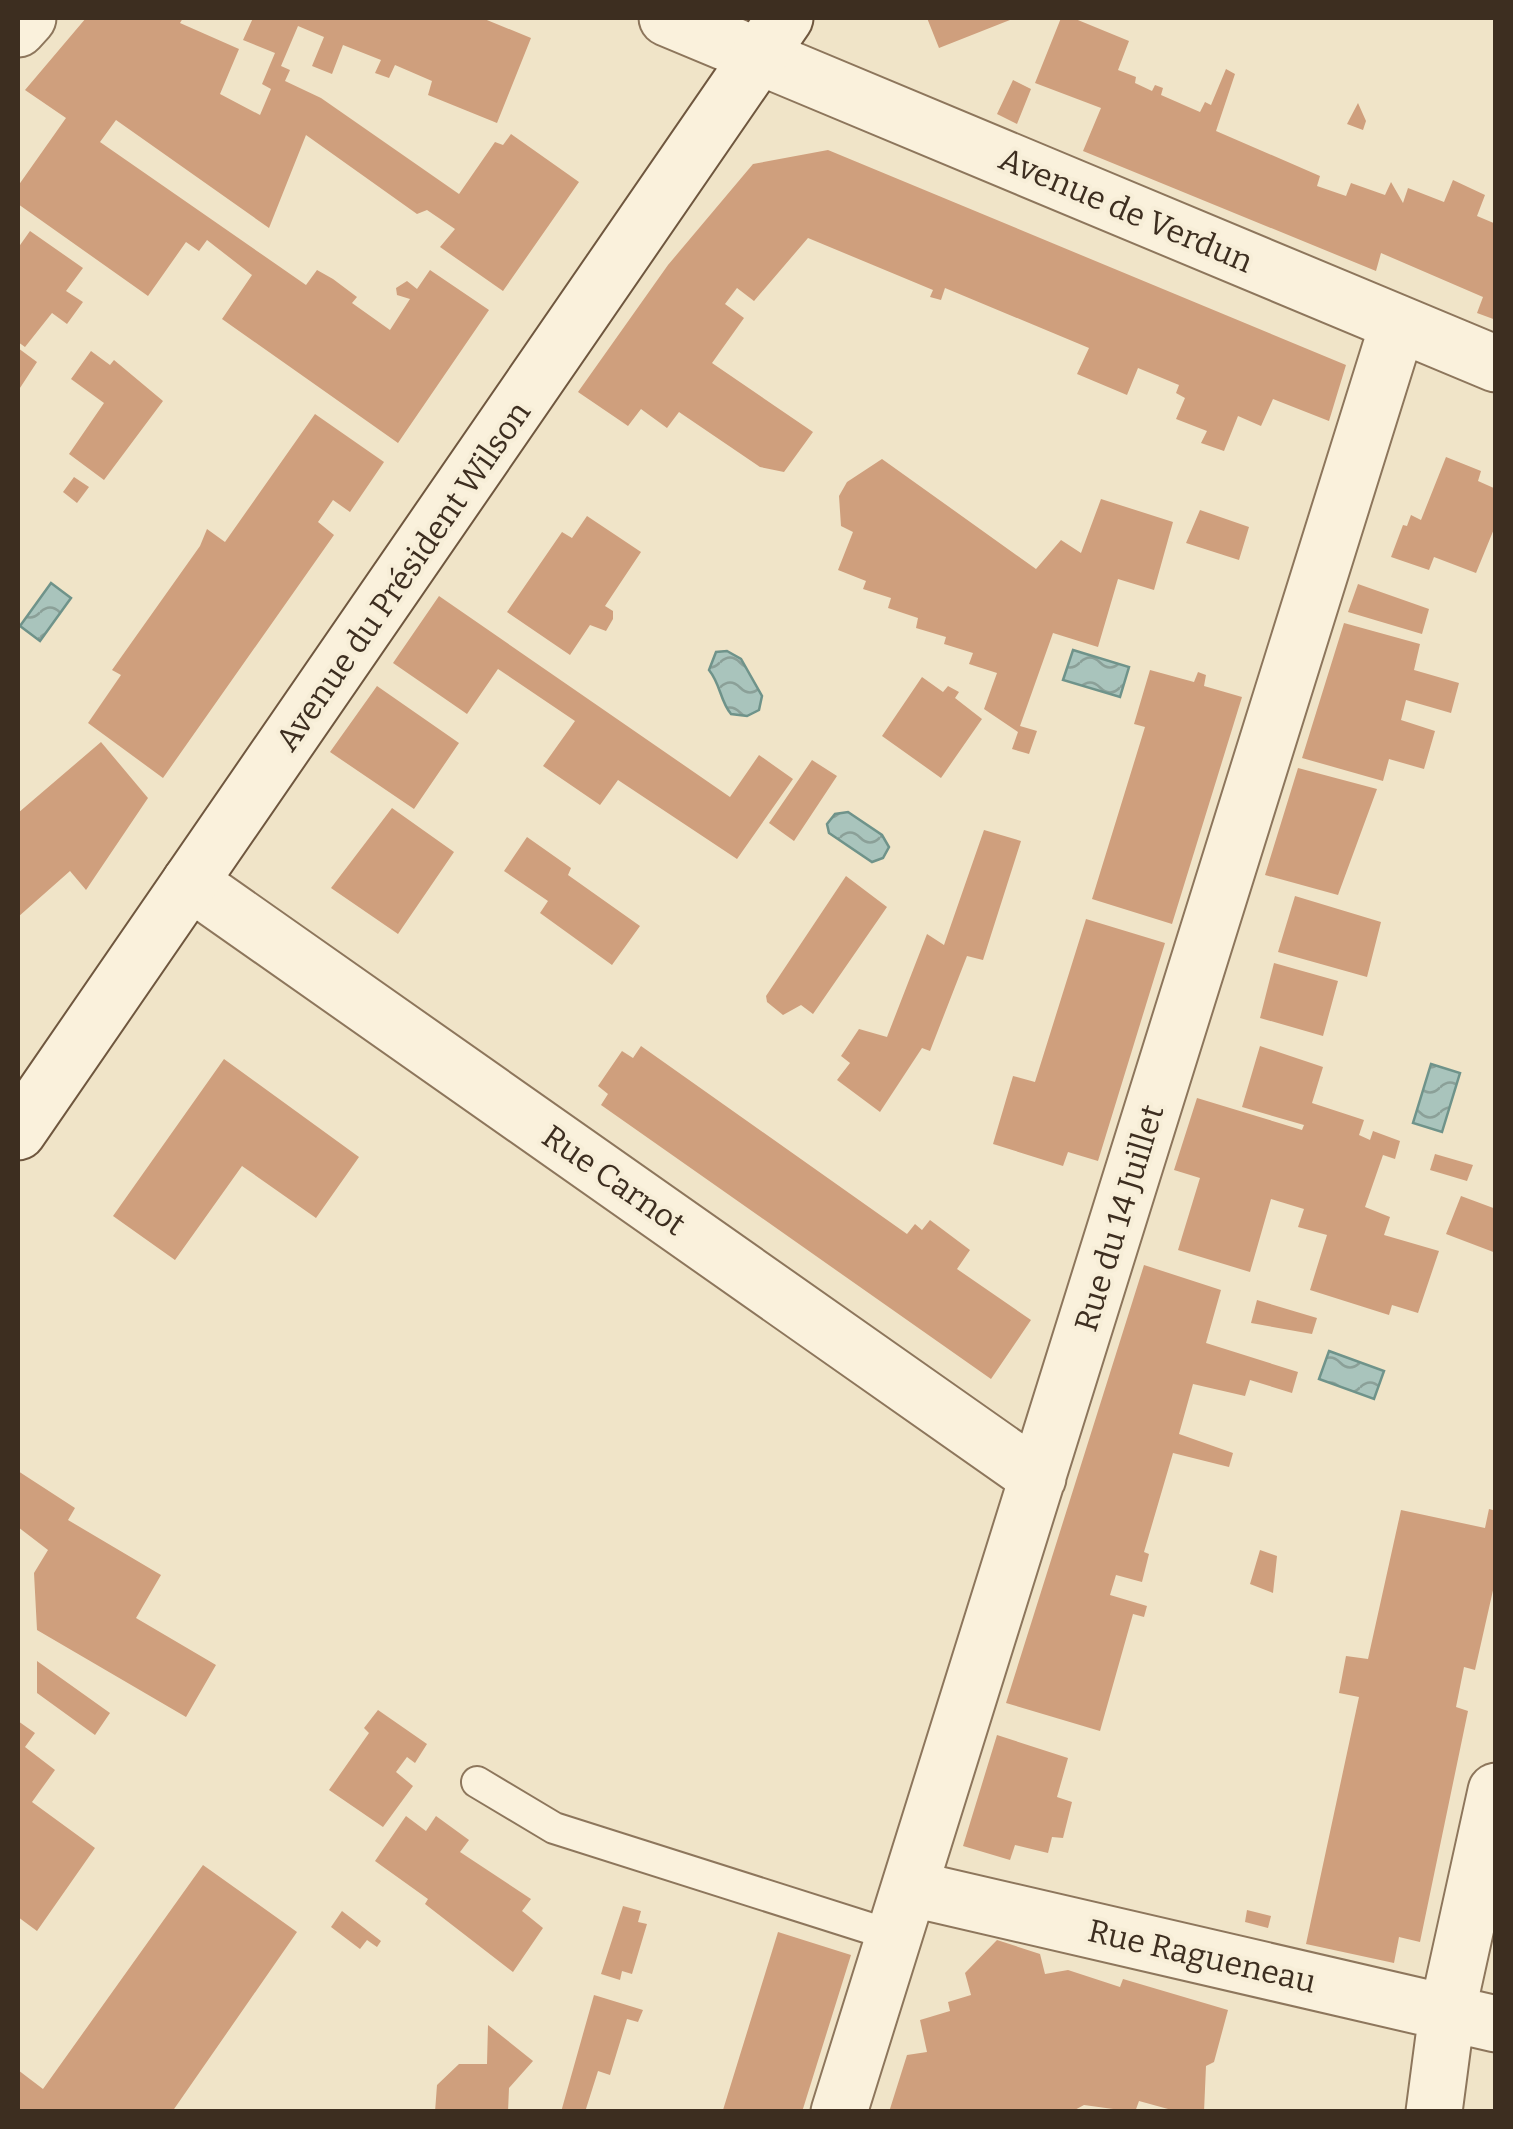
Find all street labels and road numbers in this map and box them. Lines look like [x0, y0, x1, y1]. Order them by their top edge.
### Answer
street label: Avenue de Verdun [994, 139, 1258, 281]
street label: Avenue du Président Wilson [268, 394, 538, 758]
street label: Rue du 14 Juillet [1067, 1100, 1172, 1336]
street label: Rue Carnot [535, 1117, 693, 1243]
street label: Rue Ragueneau [1084, 1911, 1320, 2001]

